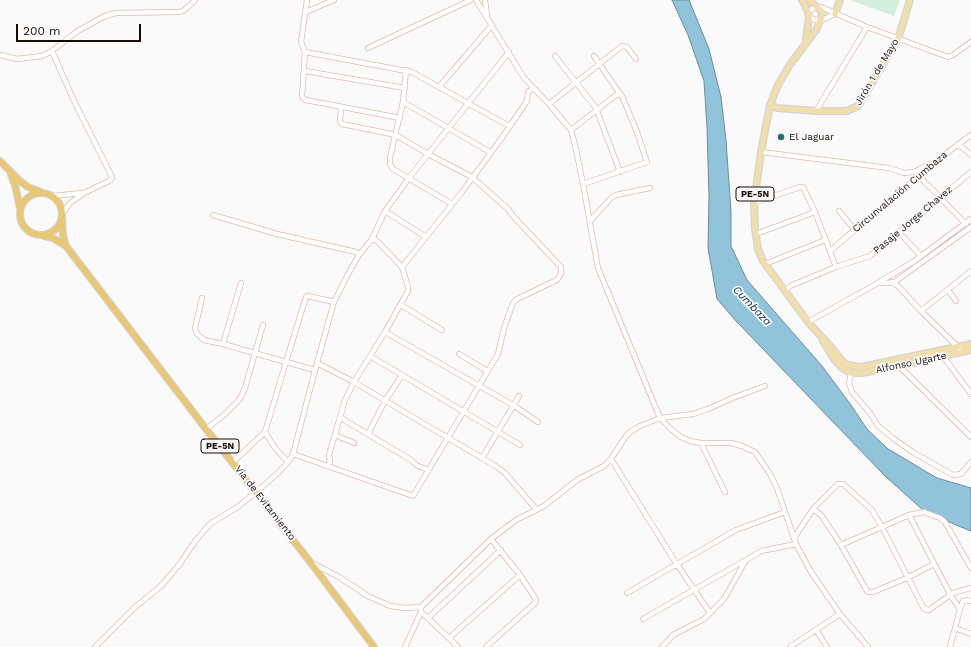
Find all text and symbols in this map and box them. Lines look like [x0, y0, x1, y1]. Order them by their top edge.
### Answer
scale bar [18, 16, 143, 42]
text: 200 m [23, 24, 60, 38]
street label: Jirón 1 de Mayo [852, 37, 902, 107]
place label: El Jaguar [789, 131, 834, 143]
marker: El Jaguar [776, 132, 786, 142]
street label: Circunvalación Cumbaza [850, 149, 950, 235]
street label: Pasaje Jorge Chavez [871, 183, 955, 257]
road number: PE-5N [736, 187, 774, 201]
water label: Cumbaza [730, 283, 774, 329]
street label: Alfonso Ugarte [875, 350, 947, 376]
road number: PE-5N [201, 439, 239, 453]
street label: Vía de Evitamiento [232, 463, 298, 543]

